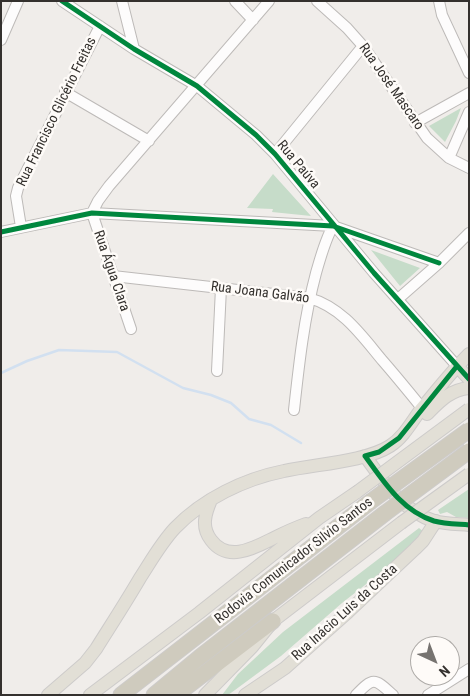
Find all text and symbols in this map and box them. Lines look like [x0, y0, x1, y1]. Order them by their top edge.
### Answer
street label: Rua Francisco Glicério Freitas [13, 35, 101, 189]
street label: Rua José Mascaro [355, 40, 427, 134]
street label: Rua Paúva [273, 137, 323, 193]
street label: Rua Água Clara [89, 228, 133, 314]
street label: Rua Joana Galvão [210, 279, 310, 307]
street label: Rodovia Comunicador Silvio Santos [212, 494, 376, 628]
street label: Rua Inácio Luis da Costa [289, 561, 401, 665]
north arrow [410, 636, 460, 686]
text: N [436, 662, 453, 680]

